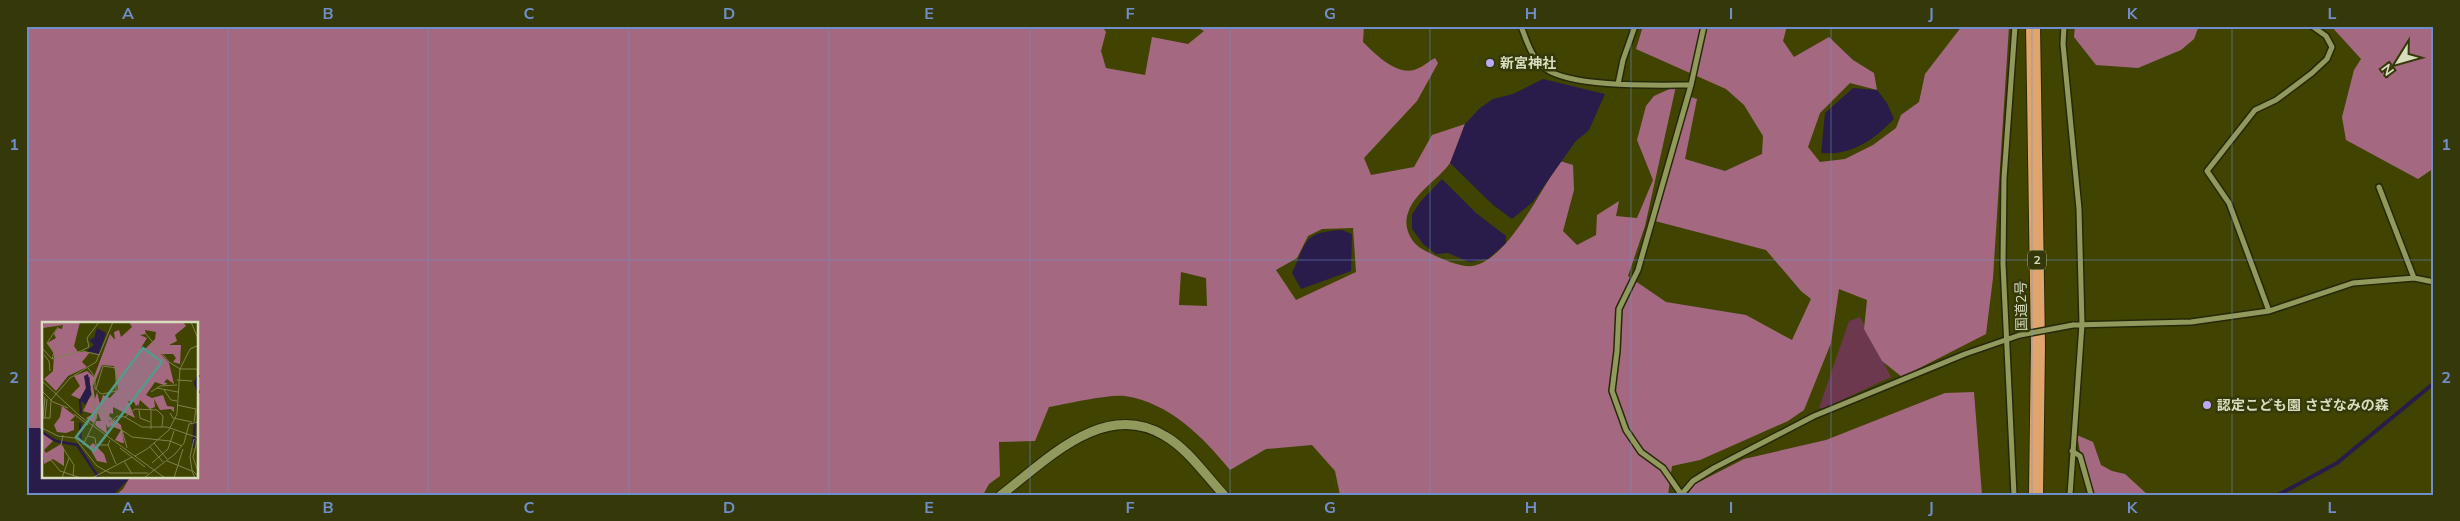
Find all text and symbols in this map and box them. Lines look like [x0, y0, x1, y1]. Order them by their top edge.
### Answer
text: A [122, 3, 134, 23]
text: B [322, 3, 334, 23]
text: C [524, 3, 535, 23]
text: D [723, 3, 735, 23]
text: E [924, 3, 934, 23]
text: F [1125, 3, 1135, 23]
text: G [1324, 3, 1336, 23]
text: H [1525, 3, 1537, 23]
text: I [1729, 3, 1733, 23]
text: J [1928, 3, 1934, 23]
text: K [2127, 3, 2139, 23]
text: L [2328, 3, 2337, 23]
north arrow [2372, 38, 2422, 88]
place label: 新宮神社 [1500, 54, 1556, 72]
marker: 新宮神社 [1484, 57, 1496, 69]
text: N [2377, 60, 2398, 79]
text: 1 [9, 134, 19, 154]
text: 1 [2441, 134, 2451, 154]
road number: 2 [2028, 250, 2046, 270]
street label: 国道2号 [2012, 281, 2030, 331]
inset map [42, 322, 199, 478]
text: 2 [9, 367, 19, 387]
text: 2 [2441, 367, 2451, 387]
place label: 認定こども園 さざなみの森 [2217, 396, 2389, 414]
marker: 認定こども園 さざなみの森 [2201, 399, 2213, 411]
text: A [122, 497, 134, 517]
text: B [322, 497, 334, 517]
text: C [524, 497, 535, 517]
text: D [723, 497, 735, 517]
text: E [924, 497, 934, 517]
text: F [1125, 497, 1135, 517]
text: G [1324, 497, 1336, 517]
text: H [1525, 497, 1537, 517]
text: I [1729, 497, 1733, 517]
text: J [1928, 497, 1934, 517]
text: K [2127, 497, 2139, 517]
text: L [2328, 497, 2337, 517]

